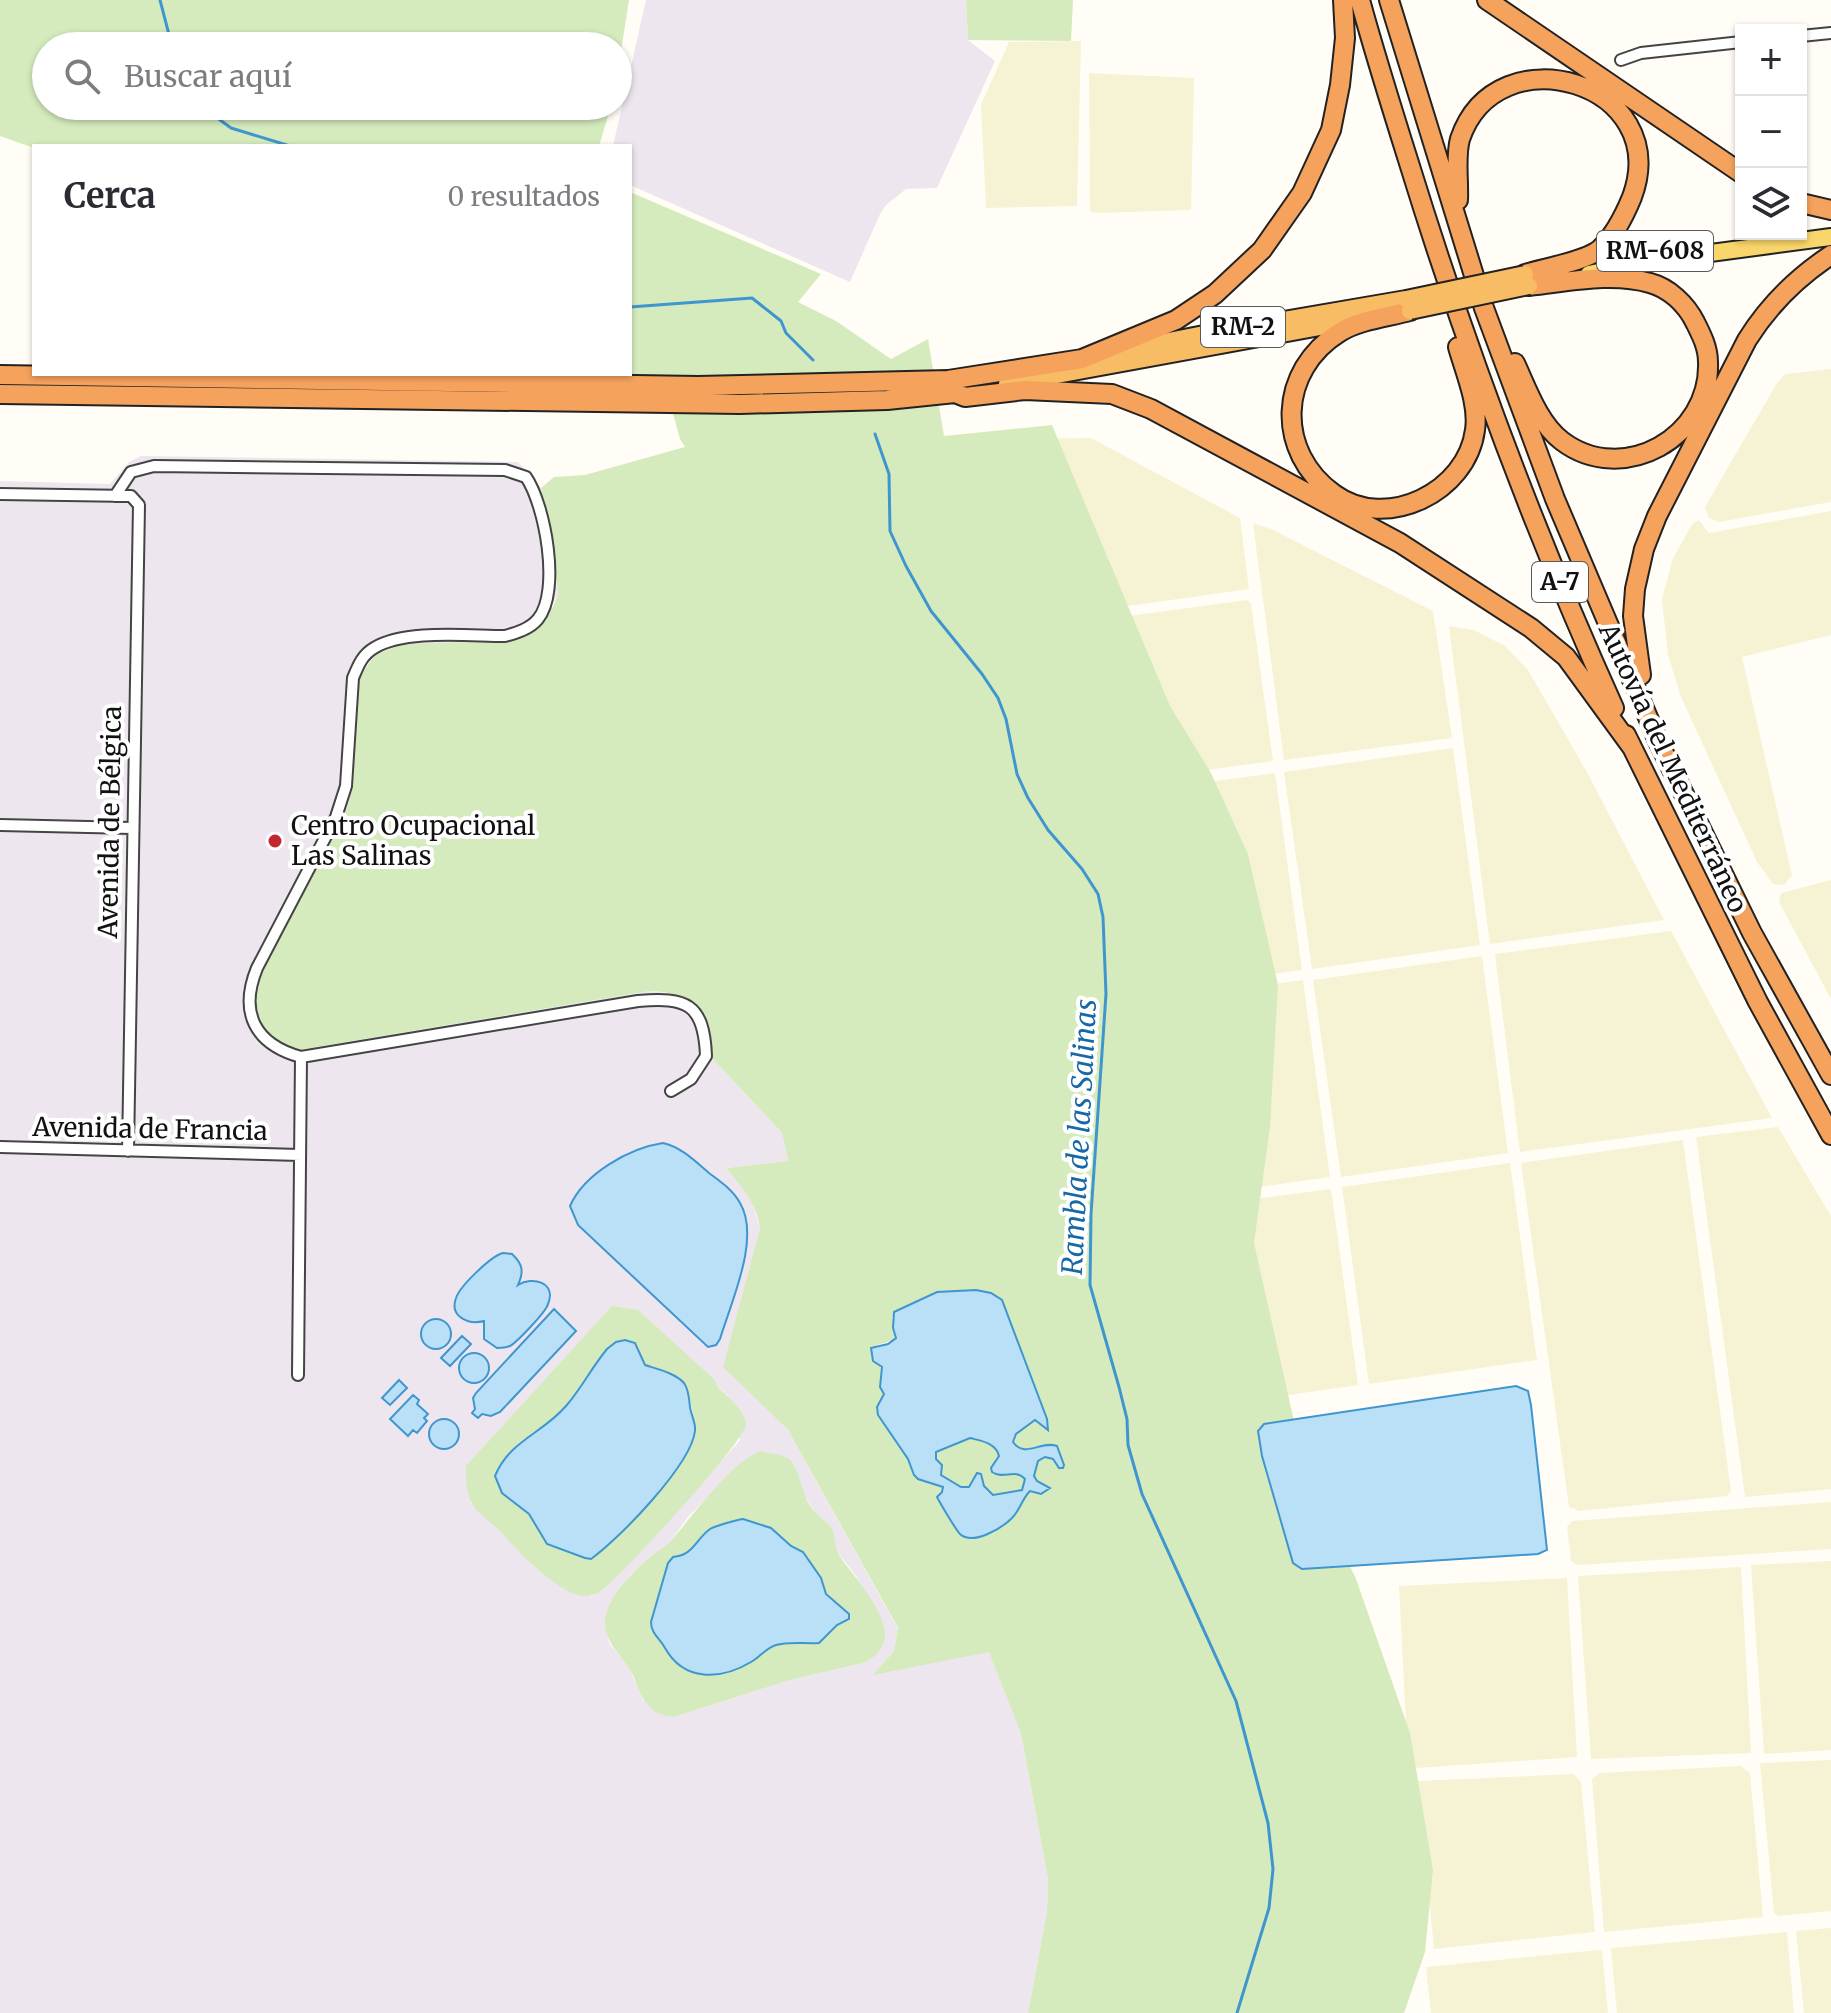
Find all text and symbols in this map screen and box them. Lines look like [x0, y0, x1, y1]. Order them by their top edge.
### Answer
map controls [1735, 24, 1807, 240]
button: + [1735, 24, 1807, 96]
search box [32, 32, 632, 120]
icon: search [60, 54, 104, 98]
text: Buscar aquí [124, 57, 292, 95]
button: − [1735, 96, 1807, 168]
button: layers [1735, 168, 1807, 240]
text: Cerca [64, 175, 156, 217]
text: 0 resultados [448, 180, 600, 213]
road number: RM-608 [1597, 231, 1713, 271]
road number: RM-2 [1201, 307, 1285, 347]
road number: A-7 [1532, 562, 1588, 602]
street label: Autovía del Mediterráneo [1591, 617, 1755, 918]
street label: Avenida de Bélgica [91, 705, 128, 940]
place label: Centro Ocupacional Las Salinas [291, 809, 535, 872]
marker: Centro Ocupacional Las Salinas [266, 832, 284, 850]
water label: Rambla de las Salinas [1054, 998, 1104, 1276]
street label: Avenida de Francia [31, 1110, 268, 1147]

